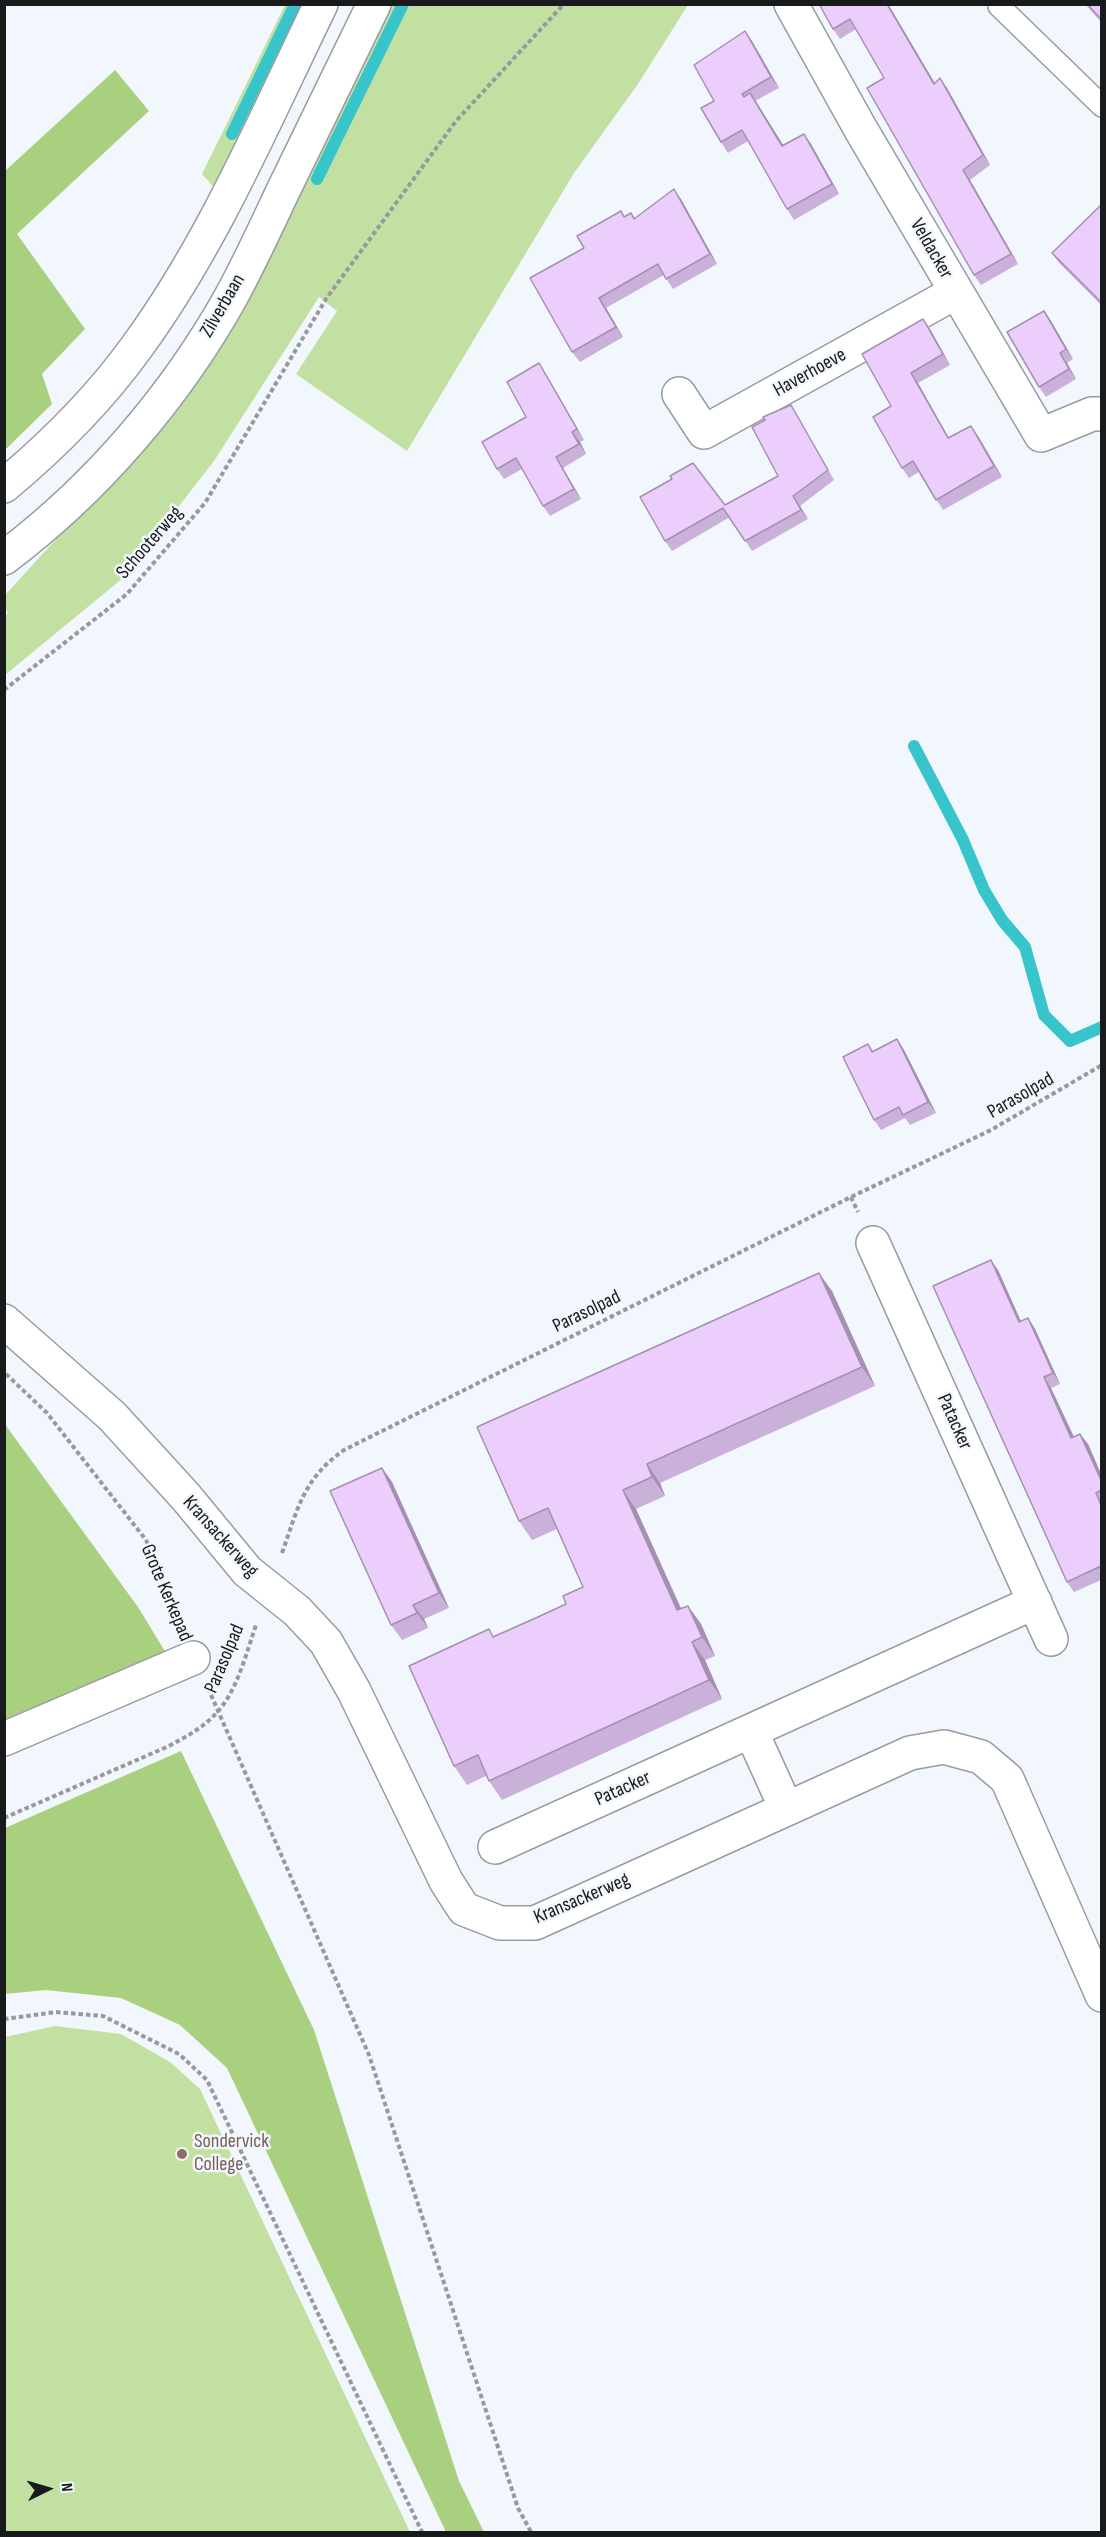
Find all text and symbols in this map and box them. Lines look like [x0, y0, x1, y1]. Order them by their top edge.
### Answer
street label: Veldacker [904, 215, 958, 283]
street label: Zilverbaan [195, 270, 251, 342]
street label: Haverhoeve [769, 343, 851, 403]
street label: Schooterweg [112, 502, 188, 584]
street label: Parasolpad [984, 1067, 1058, 1125]
street label: Parasolpad [549, 1285, 625, 1339]
street label: Patacker [931, 1390, 977, 1454]
street label: Kransackerweg [177, 1491, 263, 1583]
street label: Grote Kerkepad [135, 1541, 197, 1645]
street label: Parasolpad [200, 1621, 250, 1697]
street label: Patacker [591, 1766, 655, 1812]
street label: Kransackerweg [530, 1868, 634, 1930]
place label: Sondervick College [194, 2130, 269, 2177]
marker: Sondervick College [175, 2147, 189, 2161]
north arrow [18, 2459, 78, 2519]
text: N [57, 2482, 76, 2492]

